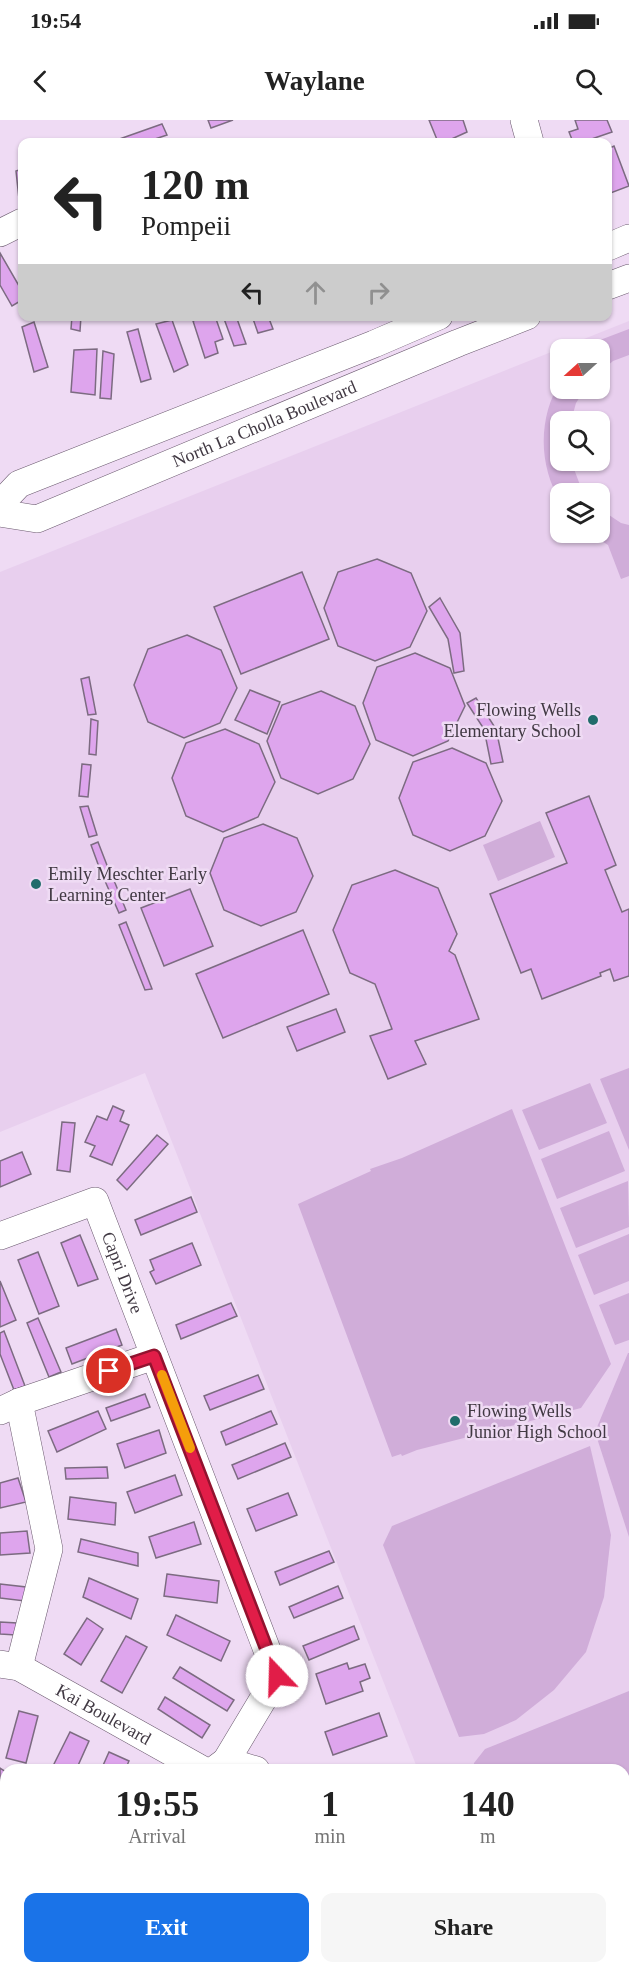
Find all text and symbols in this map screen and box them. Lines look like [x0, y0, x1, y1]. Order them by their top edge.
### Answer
text: 19:54 [30, 8, 81, 33]
icon: back [24, 65, 57, 98]
icon: search [572, 65, 605, 98]
text: Waylane [264, 66, 365, 96]
icon: left [42, 162, 120, 240]
text: 120 m [141, 162, 250, 208]
text: Pompeii [141, 211, 231, 241]
icon: left [236, 276, 269, 309]
icon: ahead [299, 276, 332, 309]
icon: right [362, 276, 395, 309]
north arrow [550, 339, 610, 399]
map controls [550, 339, 610, 543]
street label: North La Cholla Boulevard [169, 377, 359, 471]
button: search [550, 411, 610, 471]
button: layers [550, 483, 610, 543]
place label: Flowing Wells Elementary School [444, 700, 581, 741]
marker: Flowing Wells Elementary School [586, 713, 600, 727]
place label: Emily Meschter Early Learning Center [48, 864, 207, 905]
marker: Emily Meschter Early Learning Center [29, 877, 43, 891]
street label: Capri Drive [98, 1229, 147, 1316]
pin [83, 1345, 134, 1396]
icon: arrive [92, 1354, 125, 1387]
place label: Flowing Wells Junior High School [467, 1401, 607, 1442]
marker: Flowing Wells Junior High School [448, 1414, 462, 1428]
position arrow [245, 1644, 309, 1708]
street label: Kai Boulevard [53, 1680, 154, 1749]
text: 19:55 [115, 1784, 199, 1824]
text: 1 [321, 1784, 339, 1824]
text: 140 [461, 1784, 515, 1824]
text: Arrival [128, 1825, 186, 1847]
text: min [314, 1825, 346, 1847]
text: m [480, 1825, 496, 1847]
button: Exit [24, 1893, 309, 1962]
button: Share [321, 1893, 606, 1962]

